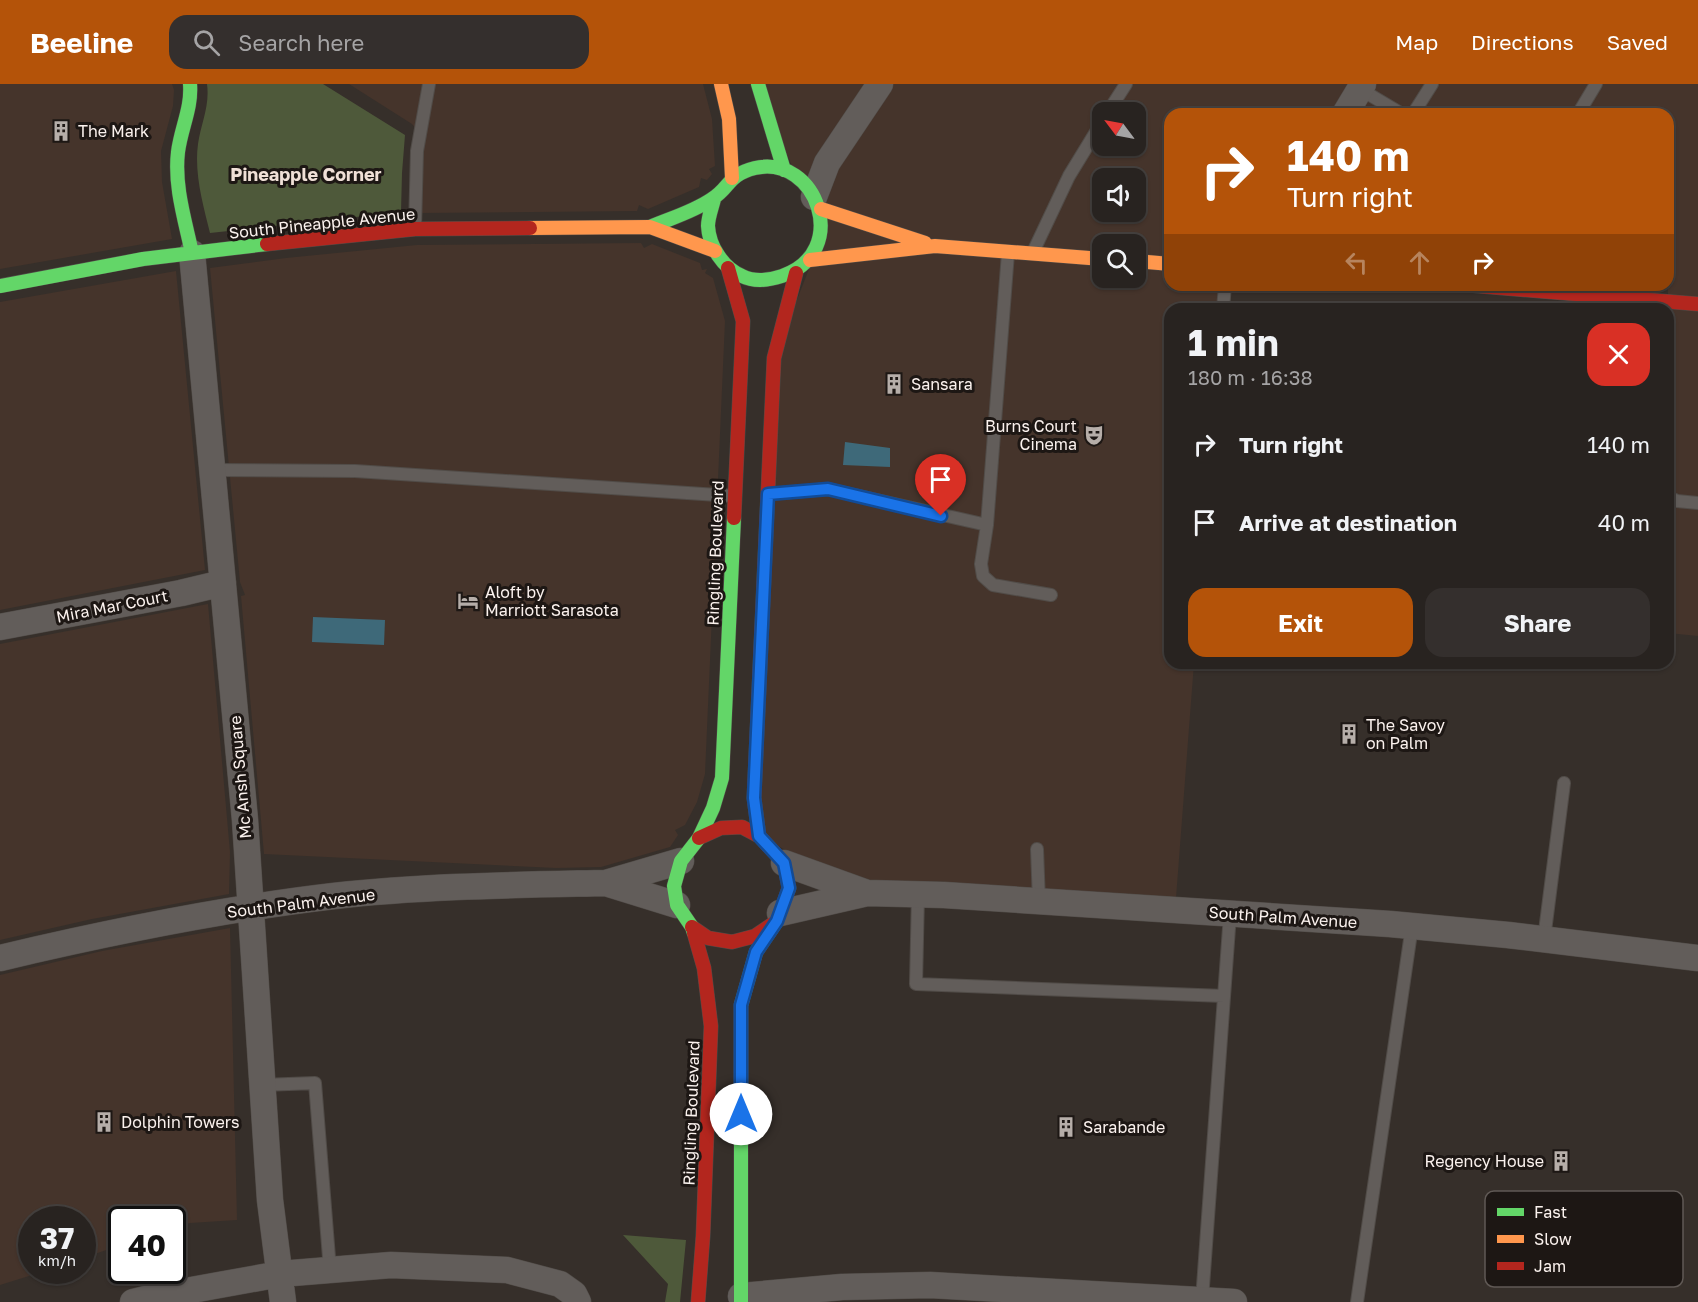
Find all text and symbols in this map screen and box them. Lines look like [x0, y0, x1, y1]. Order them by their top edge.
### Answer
search box [169, 15, 589, 69]
text: Beeline [30, 26, 133, 59]
icon: search [190, 26, 223, 59]
text: Search here [238, 29, 364, 56]
text: Map [1395, 29, 1438, 55]
text: Directions [1471, 29, 1574, 55]
text: Saved [1607, 29, 1668, 55]
north arrow [1092, 102, 1146, 156]
map controls [1092, 102, 1146, 288]
building icon: The Mark [49, 119, 73, 143]
place label: The Mark [78, 121, 149, 141]
text: 140 m [1287, 130, 1409, 180]
icon: right [1188, 132, 1266, 210]
district label: Pineapple Corner [230, 163, 382, 185]
button: sound [1092, 168, 1146, 222]
text: Turn right [1287, 181, 1413, 213]
street label: South Pineapple Avenue [228, 203, 416, 243]
button: search [1092, 234, 1146, 288]
icon: left [1340, 246, 1373, 279]
icon: ahead [1403, 246, 1436, 279]
icon: right [1466, 246, 1499, 279]
text: 1 min [1188, 321, 1279, 364]
button: close [1587, 323, 1650, 386]
text: 180 m · 16:38 [1188, 365, 1313, 389]
building icon: Sansara [882, 372, 906, 396]
place label: Sansara [911, 374, 973, 394]
place label: Burns Court Cinema [985, 416, 1077, 454]
theatre icon: Burns Court Cinema [1082, 423, 1106, 447]
icon: right [1188, 428, 1221, 461]
text: Turn right [1239, 431, 1343, 458]
text: 140 m [1587, 431, 1650, 458]
pin [915, 454, 966, 516]
icon: arrive [924, 463, 957, 496]
street label: Ringling Boulevard [702, 480, 728, 626]
icon: arrive [1188, 506, 1221, 539]
text: Arrive at destination [1239, 509, 1457, 536]
text: 40 m [1598, 509, 1650, 536]
place label: Aloft by Marriott Sarasota [485, 582, 619, 620]
street label: Mira Mar Court [54, 585, 170, 627]
button: Exit [1188, 588, 1413, 657]
button: Share [1425, 588, 1650, 657]
hotel icon: Aloft by Marriott Sarasota [456, 589, 480, 613]
street label: Mc Ansh Square [225, 715, 255, 839]
place label: The Savoy on Palm [1366, 715, 1445, 753]
building icon: The Savoy on Palm [1337, 722, 1361, 746]
street label: South Palm Avenue [226, 884, 376, 922]
street label: South Palm Avenue [1208, 902, 1358, 932]
street label: Ringling Boulevard [678, 1040, 704, 1186]
position arrow [709, 1082, 773, 1146]
building icon: Dolphin Towers [92, 1110, 116, 1134]
place label: Dolphin Towers [121, 1112, 239, 1132]
building icon: Sarabande [1054, 1115, 1078, 1139]
place label: Sarabande [1083, 1117, 1165, 1137]
building icon: Regency House [1549, 1149, 1573, 1173]
place label: Regency House [1424, 1151, 1544, 1171]
legend [1485, 1191, 1683, 1287]
text: Fast [1534, 1202, 1567, 1222]
speed limit sign: 40 [108, 1206, 186, 1284]
text: 37 [40, 1220, 74, 1256]
text: Slow [1534, 1229, 1572, 1249]
text: km/h [38, 1251, 76, 1269]
text: Jam [1534, 1256, 1566, 1276]

